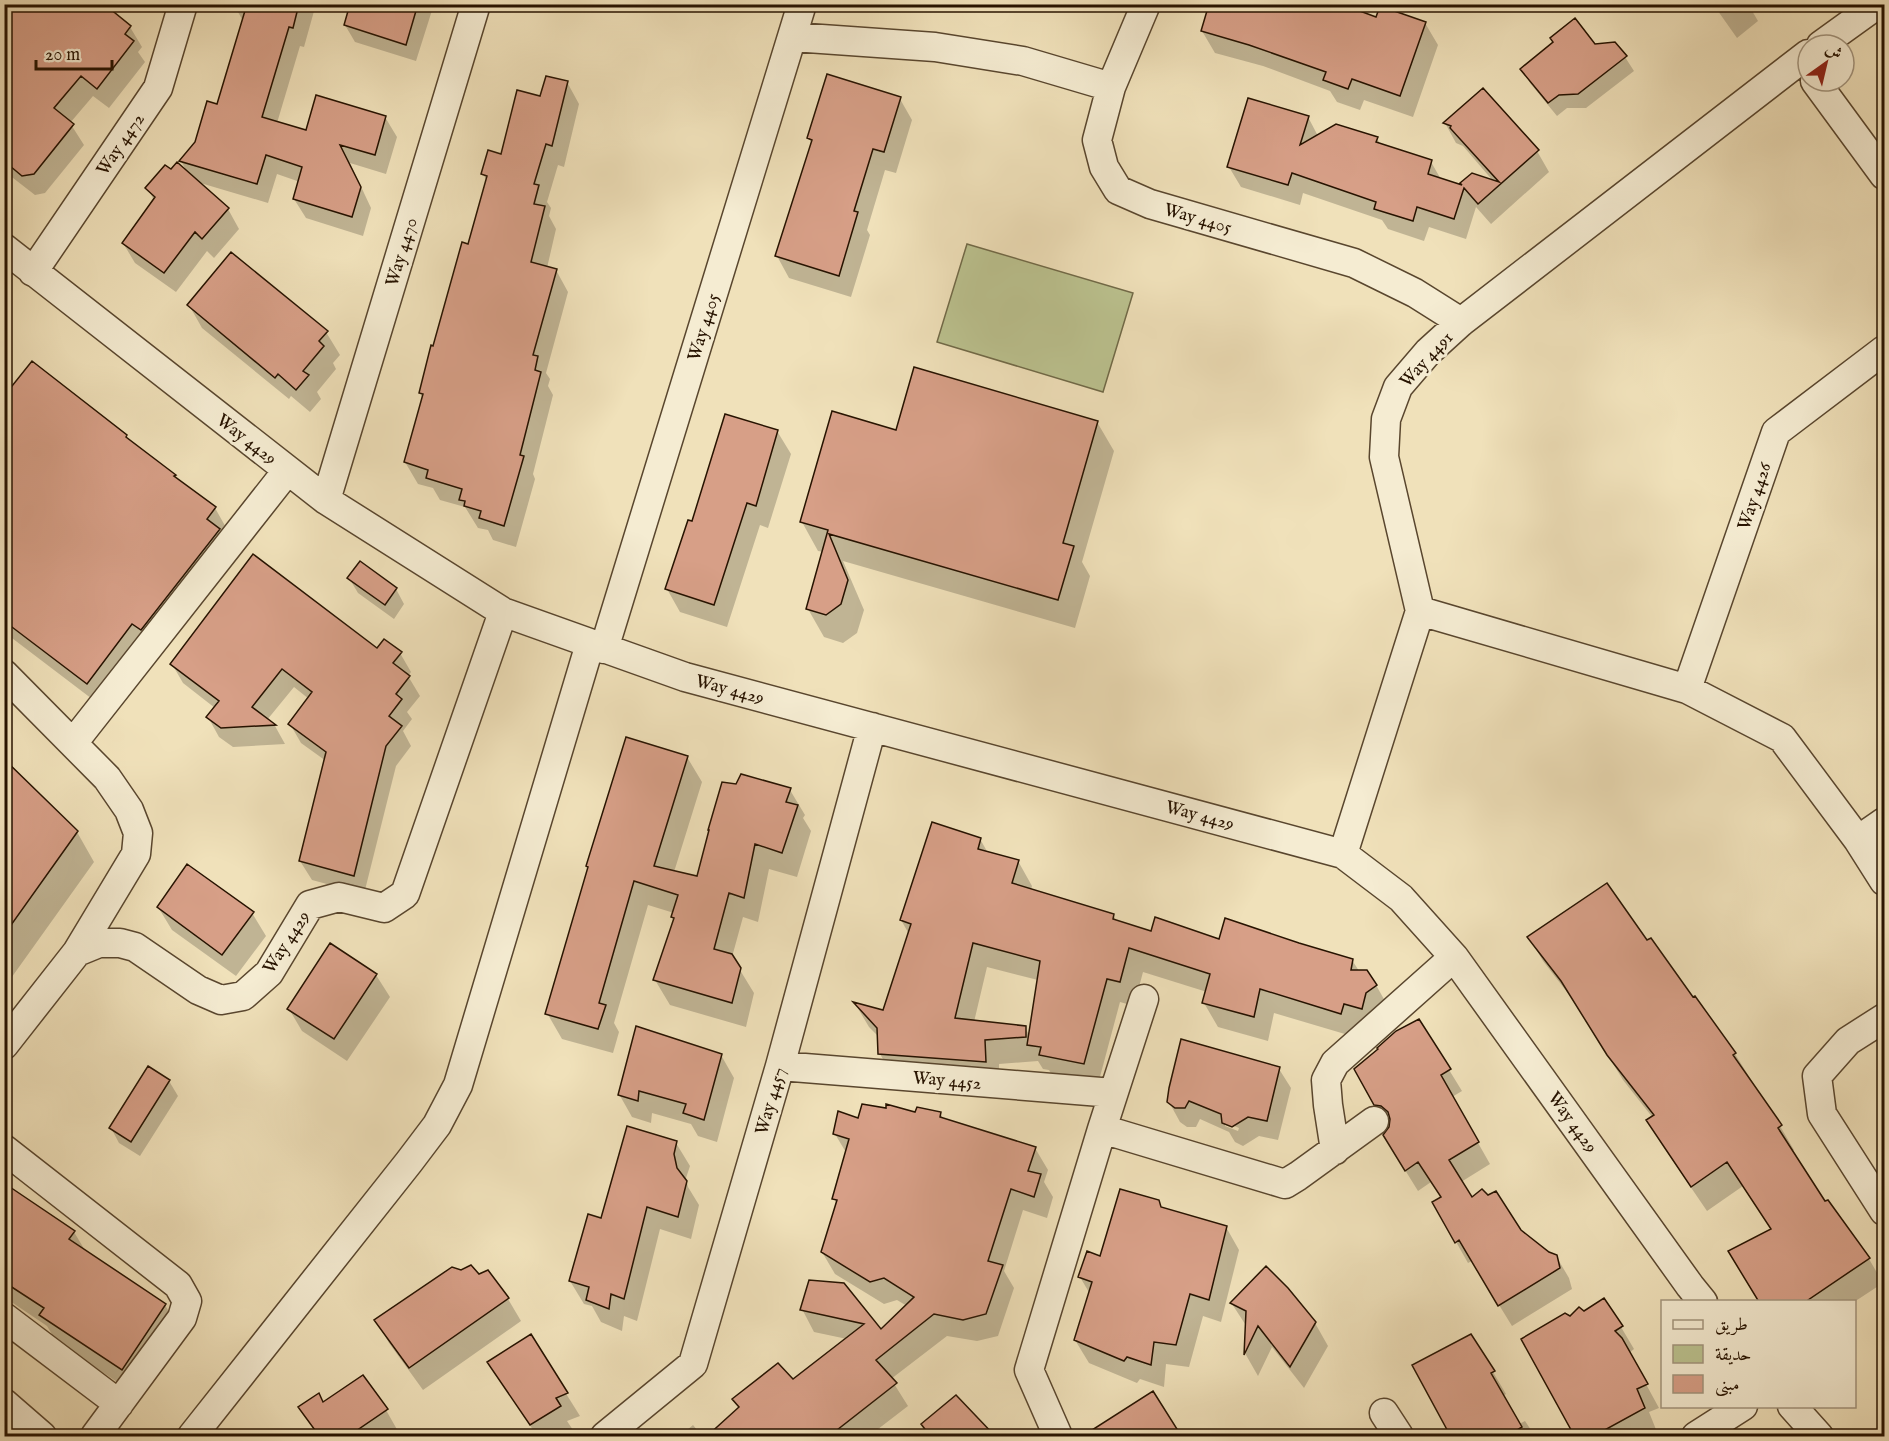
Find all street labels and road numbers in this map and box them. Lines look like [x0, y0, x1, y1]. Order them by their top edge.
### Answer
street label: Way 4472 [92, 109, 150, 180]
street label: Way 4405 [1161, 199, 1235, 240]
street label: Way 4470 [381, 215, 424, 290]
street label: Way 4405 [683, 290, 726, 364]
street label: Way 4491 [1395, 327, 1459, 393]
street label: Way 4429 [211, 409, 281, 471]
street label: Way 4426 [1733, 459, 1778, 533]
street label: Way 4429 [693, 670, 767, 711]
street label: Way 4429 [1163, 796, 1237, 837]
street label: Way 4429 [258, 907, 316, 979]
street label: Way 4457 [751, 1065, 792, 1138]
street label: Way 4452 [912, 1067, 982, 1096]
street label: Way 4429 [1542, 1088, 1602, 1158]

